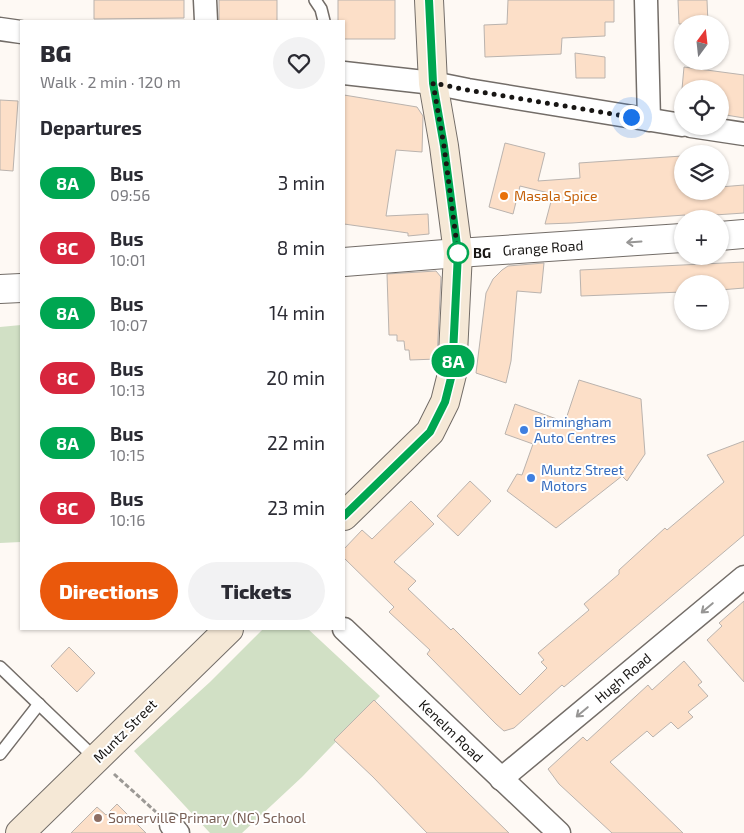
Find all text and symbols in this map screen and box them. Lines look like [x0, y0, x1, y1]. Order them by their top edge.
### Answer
north arrow [674, 15, 729, 70]
map controls [674, 15, 729, 330]
button: heart [273, 37, 325, 89]
text: BG [40, 38, 71, 67]
text: Walk · 2 min · 120 m [40, 72, 181, 91]
button: locate [674, 80, 729, 135]
your location [619, 105, 644, 130]
text: Departures [40, 116, 142, 139]
button: layers [674, 145, 729, 200]
text: Bus [110, 162, 144, 185]
text: 3 min [278, 171, 325, 194]
text: 8A [56, 172, 79, 194]
text: 09:56 [110, 185, 150, 204]
place label: Masala Spice [514, 187, 597, 204]
marker: Masala Spice [498, 190, 510, 202]
button: + [674, 210, 729, 265]
text: Bus [110, 227, 144, 250]
text: 8 min [277, 236, 325, 259]
street label: Grange Road [502, 236, 584, 259]
text: 8C [57, 237, 78, 259]
one-way arrow [626, 237, 642, 246]
marker: BG [447, 242, 469, 264]
place label: BG [473, 244, 491, 261]
text: 10:01 [110, 250, 146, 269]
button: − [674, 275, 729, 330]
text: Bus [110, 292, 144, 315]
text: 14 min [269, 301, 325, 324]
text: 8A [56, 302, 79, 324]
text: 10:07 [110, 315, 148, 334]
line badge: 8A [430, 345, 476, 377]
text: 8A [442, 350, 464, 372]
text: Bus [110, 357, 144, 380]
text: 20 min [266, 366, 325, 389]
text: 8C [57, 367, 78, 389]
text: 10:13 [110, 380, 145, 399]
place label: Birmingham Auto Centres [534, 413, 616, 446]
text: Bus [110, 422, 144, 445]
marker: Birmingham Auto Centres [518, 424, 530, 436]
text: 22 min [267, 431, 325, 454]
text: 8A [56, 432, 79, 454]
text: 10:15 [110, 445, 145, 464]
place label: Muntz Street Motors [541, 461, 624, 494]
marker: Muntz Street Motors [525, 472, 537, 484]
text: Bus [110, 487, 144, 510]
text: 23 min [267, 496, 325, 519]
text: 8C [57, 497, 78, 519]
text: 10:16 [110, 510, 145, 529]
button: Directions [40, 562, 178, 620]
button: Tickets [188, 562, 325, 620]
one-way arrow [700, 603, 713, 614]
street label: Hugh Road [591, 649, 654, 706]
street label: Muntz Street [89, 695, 160, 766]
street label: Kenelm Road [416, 696, 487, 766]
one-way arrow [575, 707, 588, 718]
place label: Somerville Primary (NC) School [108, 809, 307, 826]
marker: Somerville Primary (NC) School [92, 812, 104, 824]

